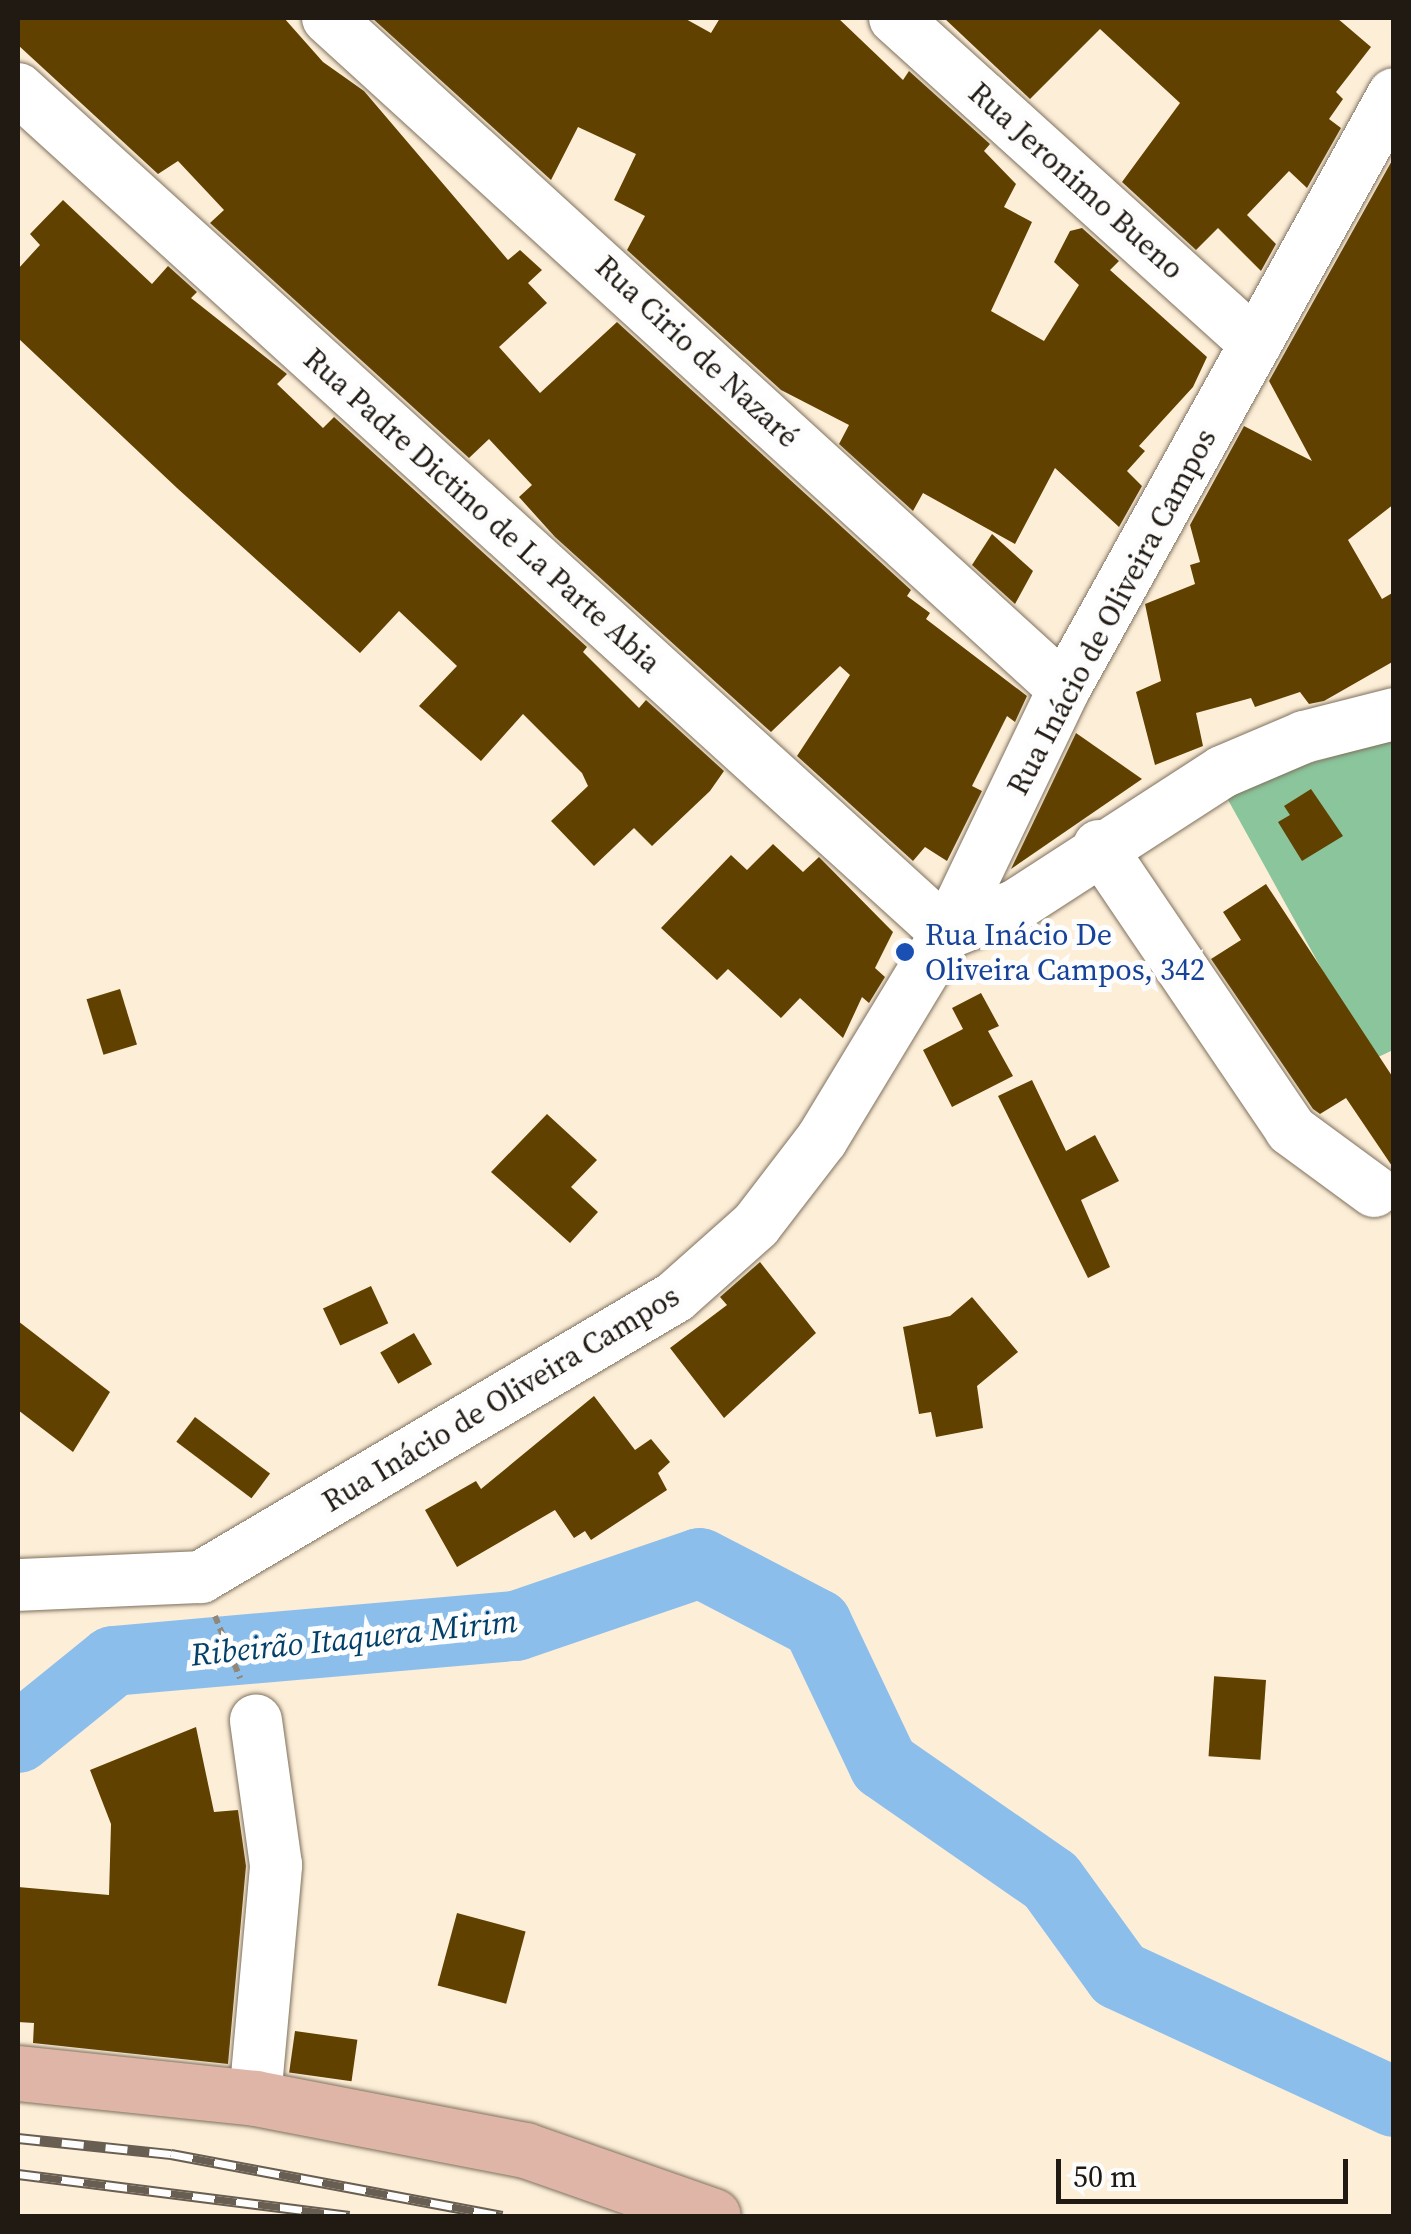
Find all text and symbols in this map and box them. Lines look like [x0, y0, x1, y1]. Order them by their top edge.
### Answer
street label: Rua Jeronimo Bueno [961, 75, 1191, 287]
street label: Rua Cirio de Nazaré [588, 249, 806, 455]
street label: Rua Padre Dictino de La Parte Abia [296, 341, 668, 681]
street label: Rua Inácio de Oliveira Campos [1000, 423, 1224, 801]
place label: Rua Inácio De Oliveira Campos, 342 [925, 917, 1205, 988]
marker: Rua Inácio De Oliveira Campos, 342 [894, 941, 916, 963]
street label: Rua Inácio de Oliveira Campos [316, 1278, 686, 1520]
water label: Ribeirão Itaquera Mirim [189, 1602, 519, 1674]
scale bar [1061, 2139, 1354, 2201]
text: 50 m [1073, 2156, 1137, 2197]

